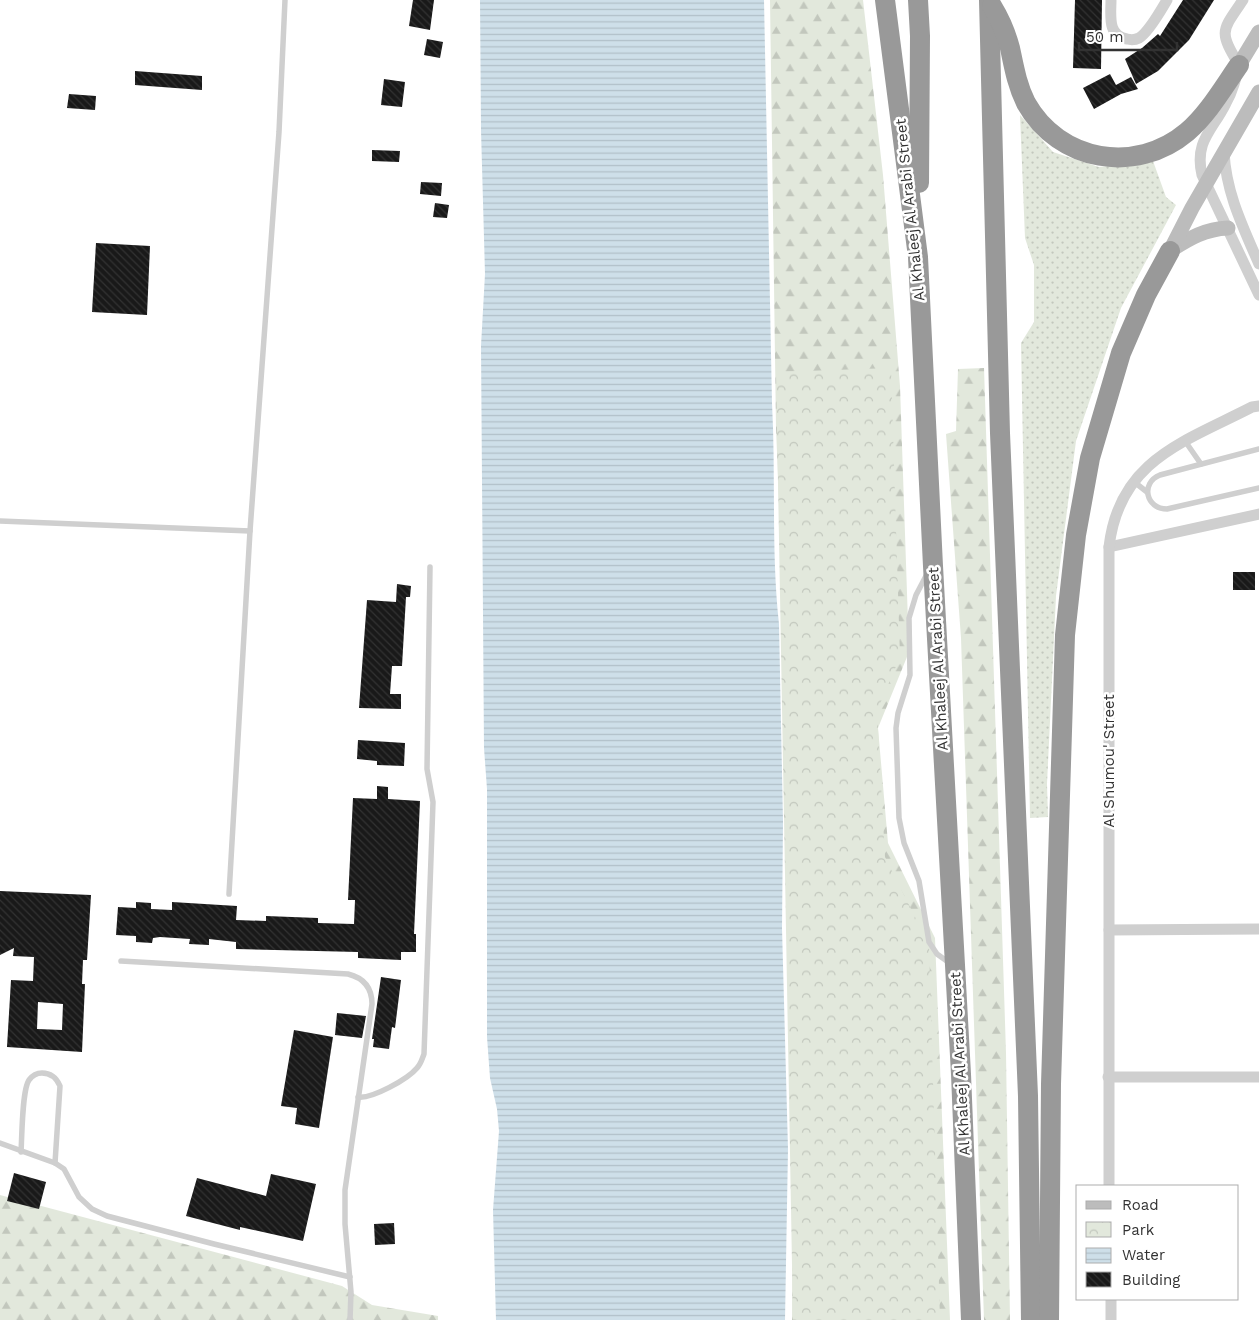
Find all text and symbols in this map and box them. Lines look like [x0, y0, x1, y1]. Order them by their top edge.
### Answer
scale bar [1079, 20, 1176, 52]
text: 50 m [1086, 28, 1123, 46]
street label: Al Khaleej Al Arabi Street [891, 117, 929, 302]
street label: Al Khaleej Al Arabi Street [924, 566, 952, 751]
street label: Al Shumou' Street [1100, 694, 1118, 828]
street label: Al Khaleej Al Arabi Street [946, 971, 974, 1156]
legend [1076, 1185, 1239, 1300]
text: Road [1122, 1196, 1159, 1214]
text: Park [1122, 1221, 1155, 1239]
text: Water [1122, 1246, 1165, 1264]
text: Building [1122, 1271, 1180, 1289]

